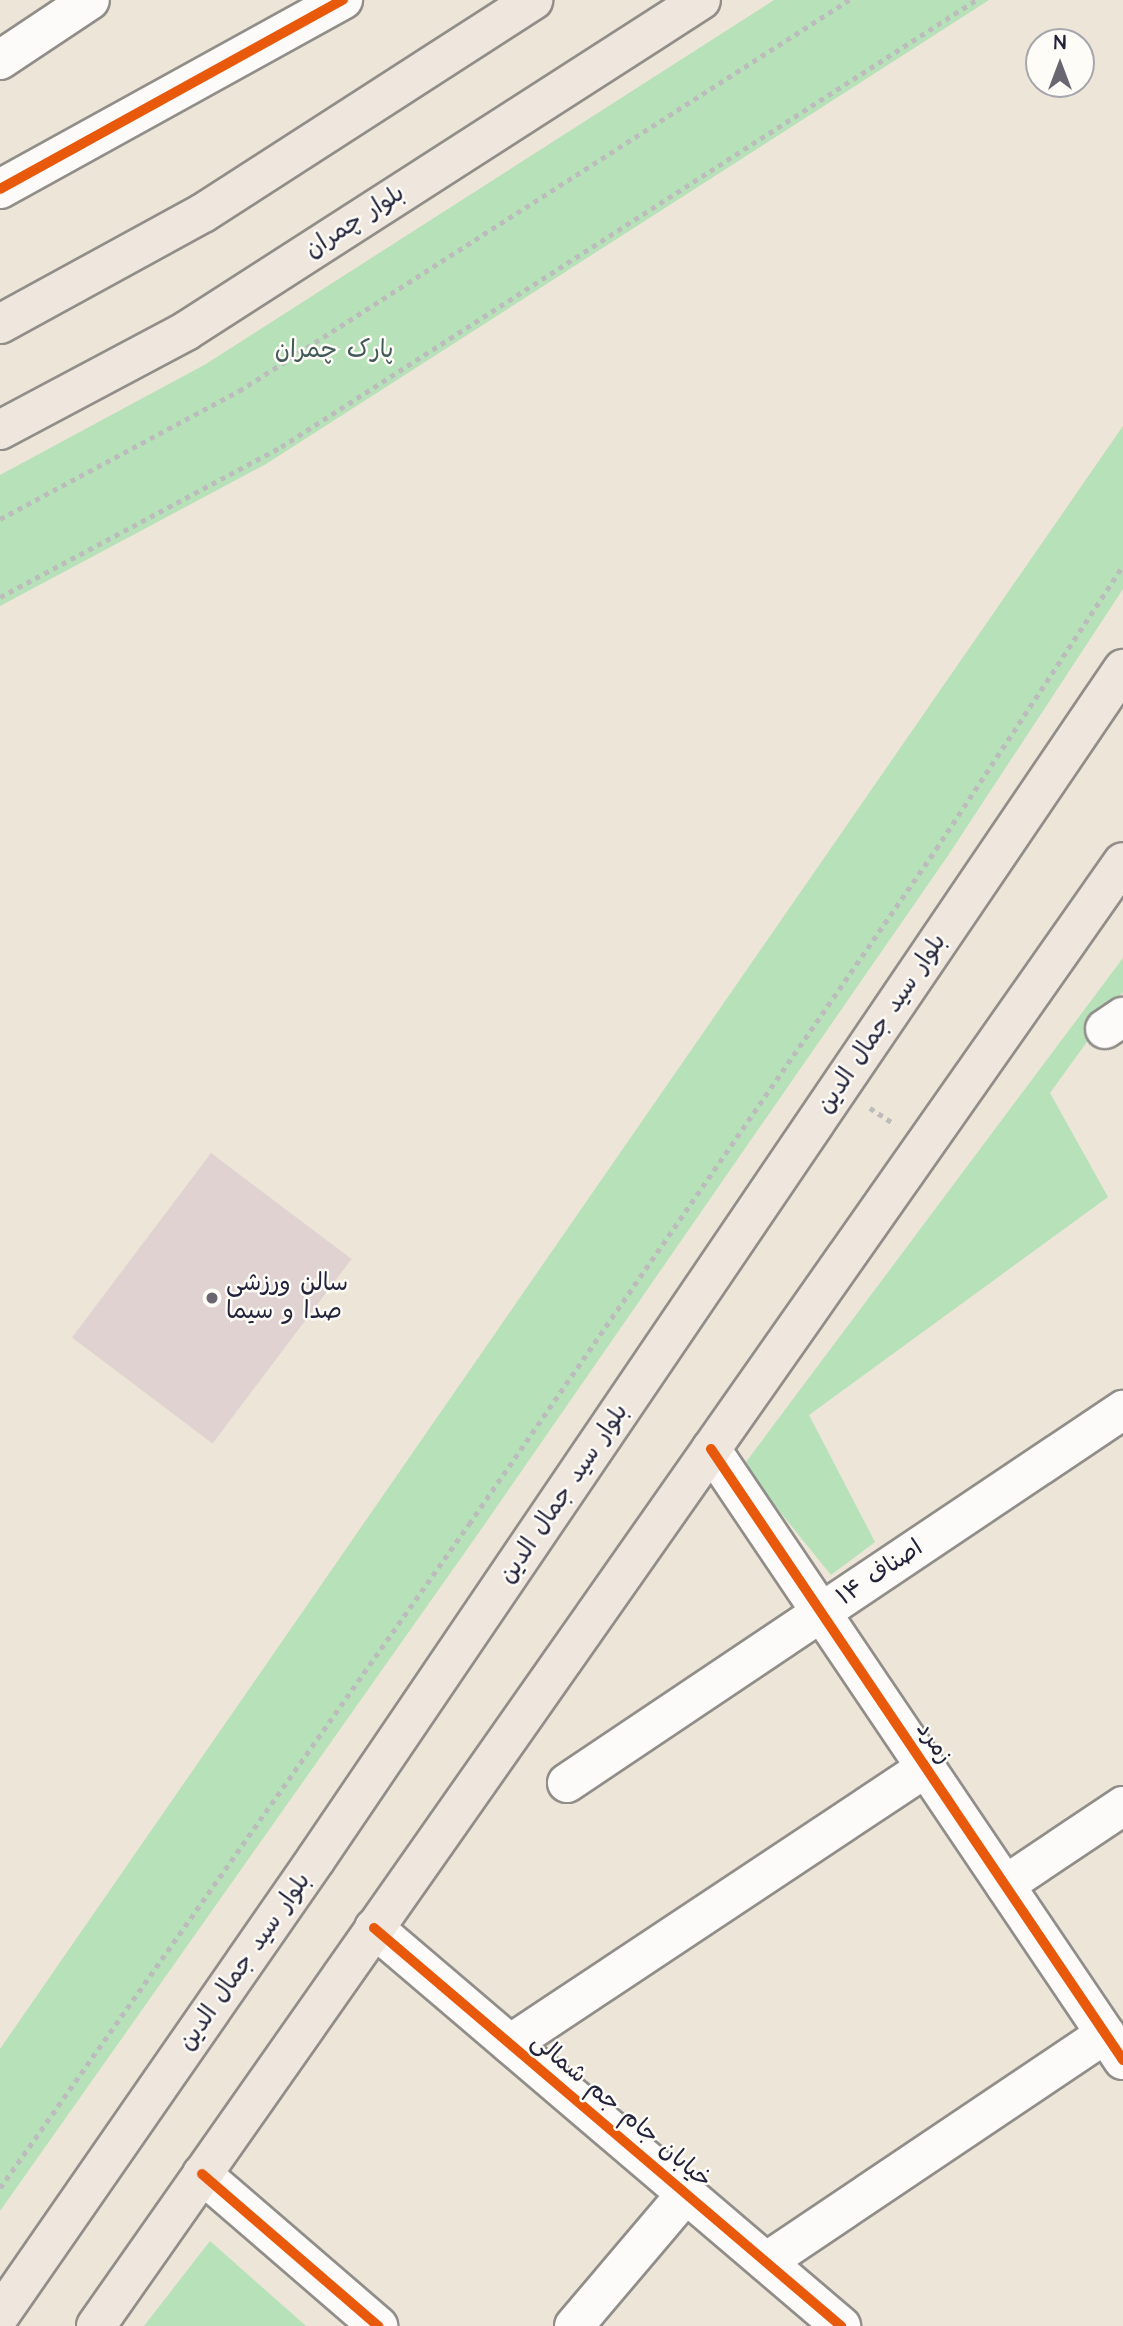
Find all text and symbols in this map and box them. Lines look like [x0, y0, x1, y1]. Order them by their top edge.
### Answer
north arrow [1025, 28, 1095, 98]
text: N [1054, 30, 1066, 57]
street label: بلوار چمران [300, 179, 410, 265]
park label: پارک چمران [275, 337, 393, 365]
street label: بلوار سید جمال الدین [811, 929, 953, 1119]
place label: سالن ورزشی صدا و سیما [226, 1270, 348, 1326]
marker: سالن ورزشی صدا و سیما [204, 1290, 220, 1306]
street label: بلوار سید جمال الدین [493, 1399, 635, 1589]
street label: اصناف ۱۴ [831, 1534, 929, 1612]
street label: زمرد [910, 1716, 958, 1770]
street label: بلوار سید جمال الدین [173, 1868, 317, 2056]
street label: خیابان جام جم شمالی [525, 2027, 717, 2195]

